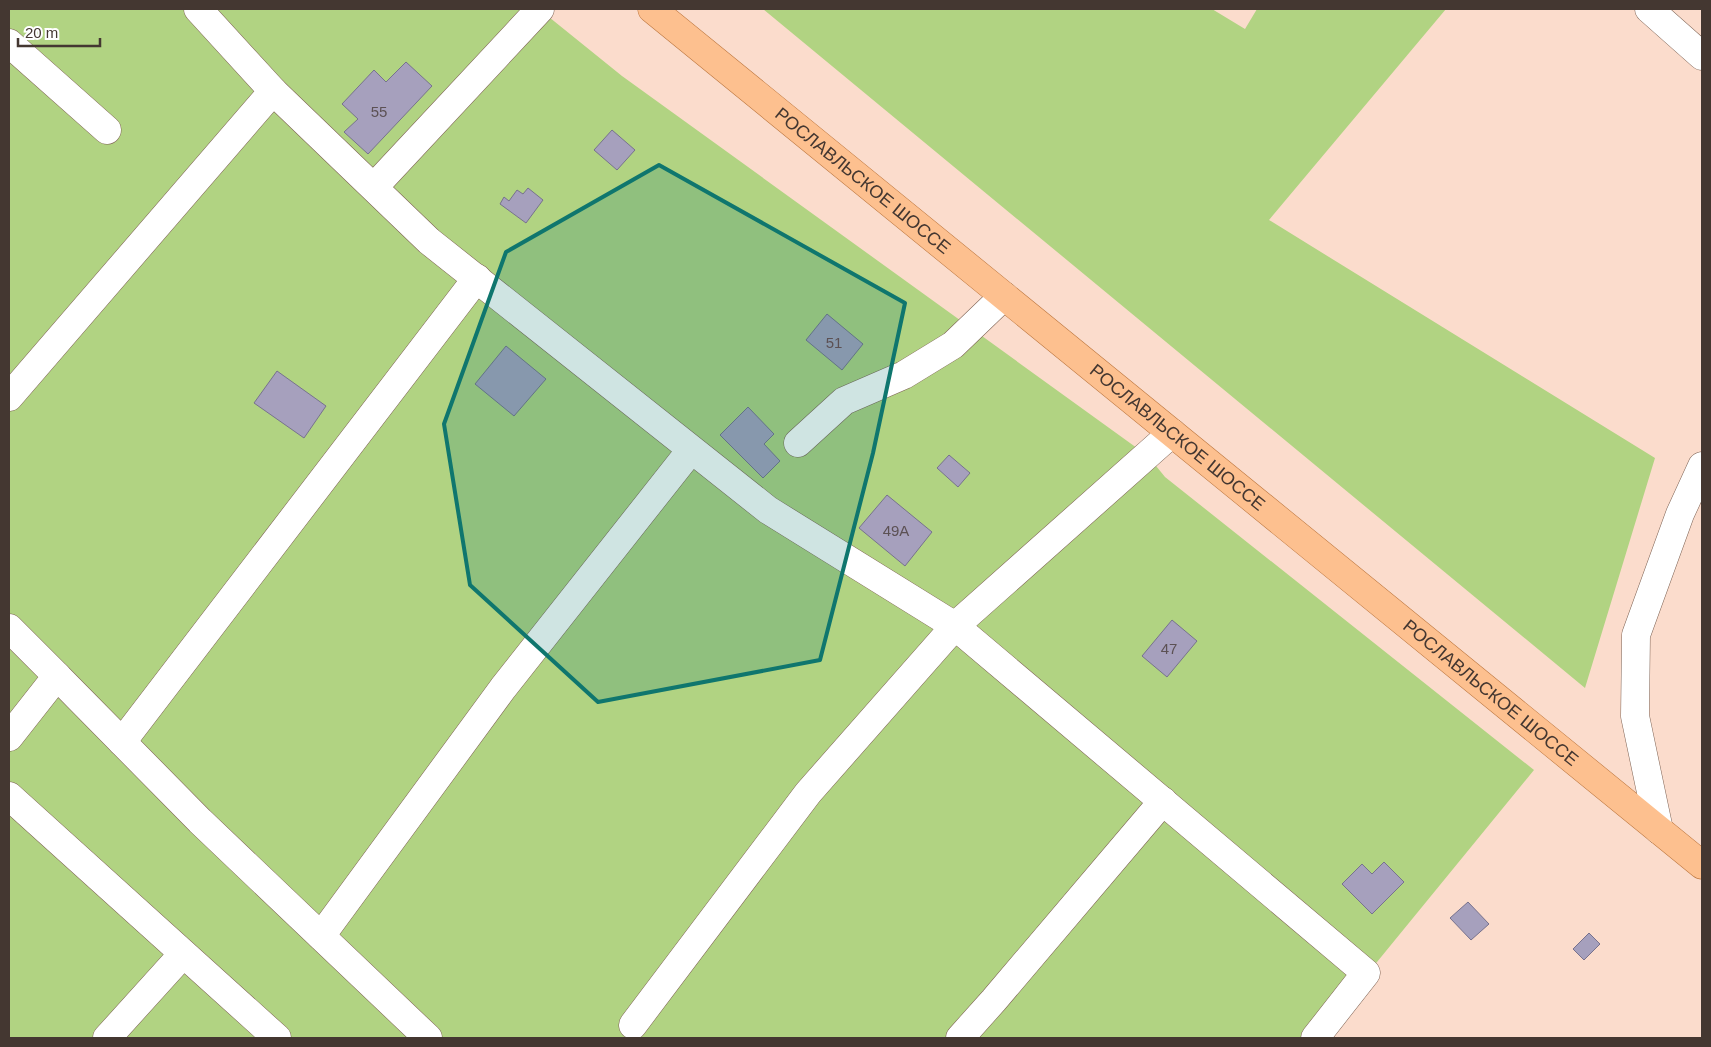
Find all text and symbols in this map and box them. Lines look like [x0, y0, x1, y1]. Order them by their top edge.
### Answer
scale bar [18, 15, 100, 47]
text: 20 m [25, 24, 58, 41]
house number: 55 [371, 103, 387, 120]
street label: РОСЛАВЛЬСКОЕ ШОССЕ [771, 104, 954, 258]
house number: 51 [826, 334, 842, 351]
street label: РОСЛАВЛЬСКОЕ ШОССЕ [1086, 360, 1269, 515]
house number: 49А [883, 522, 909, 539]
street label: РОСЛАВЛЬСКОЕ ШОССЕ [1399, 615, 1582, 770]
house number: 47 [1161, 640, 1177, 657]

